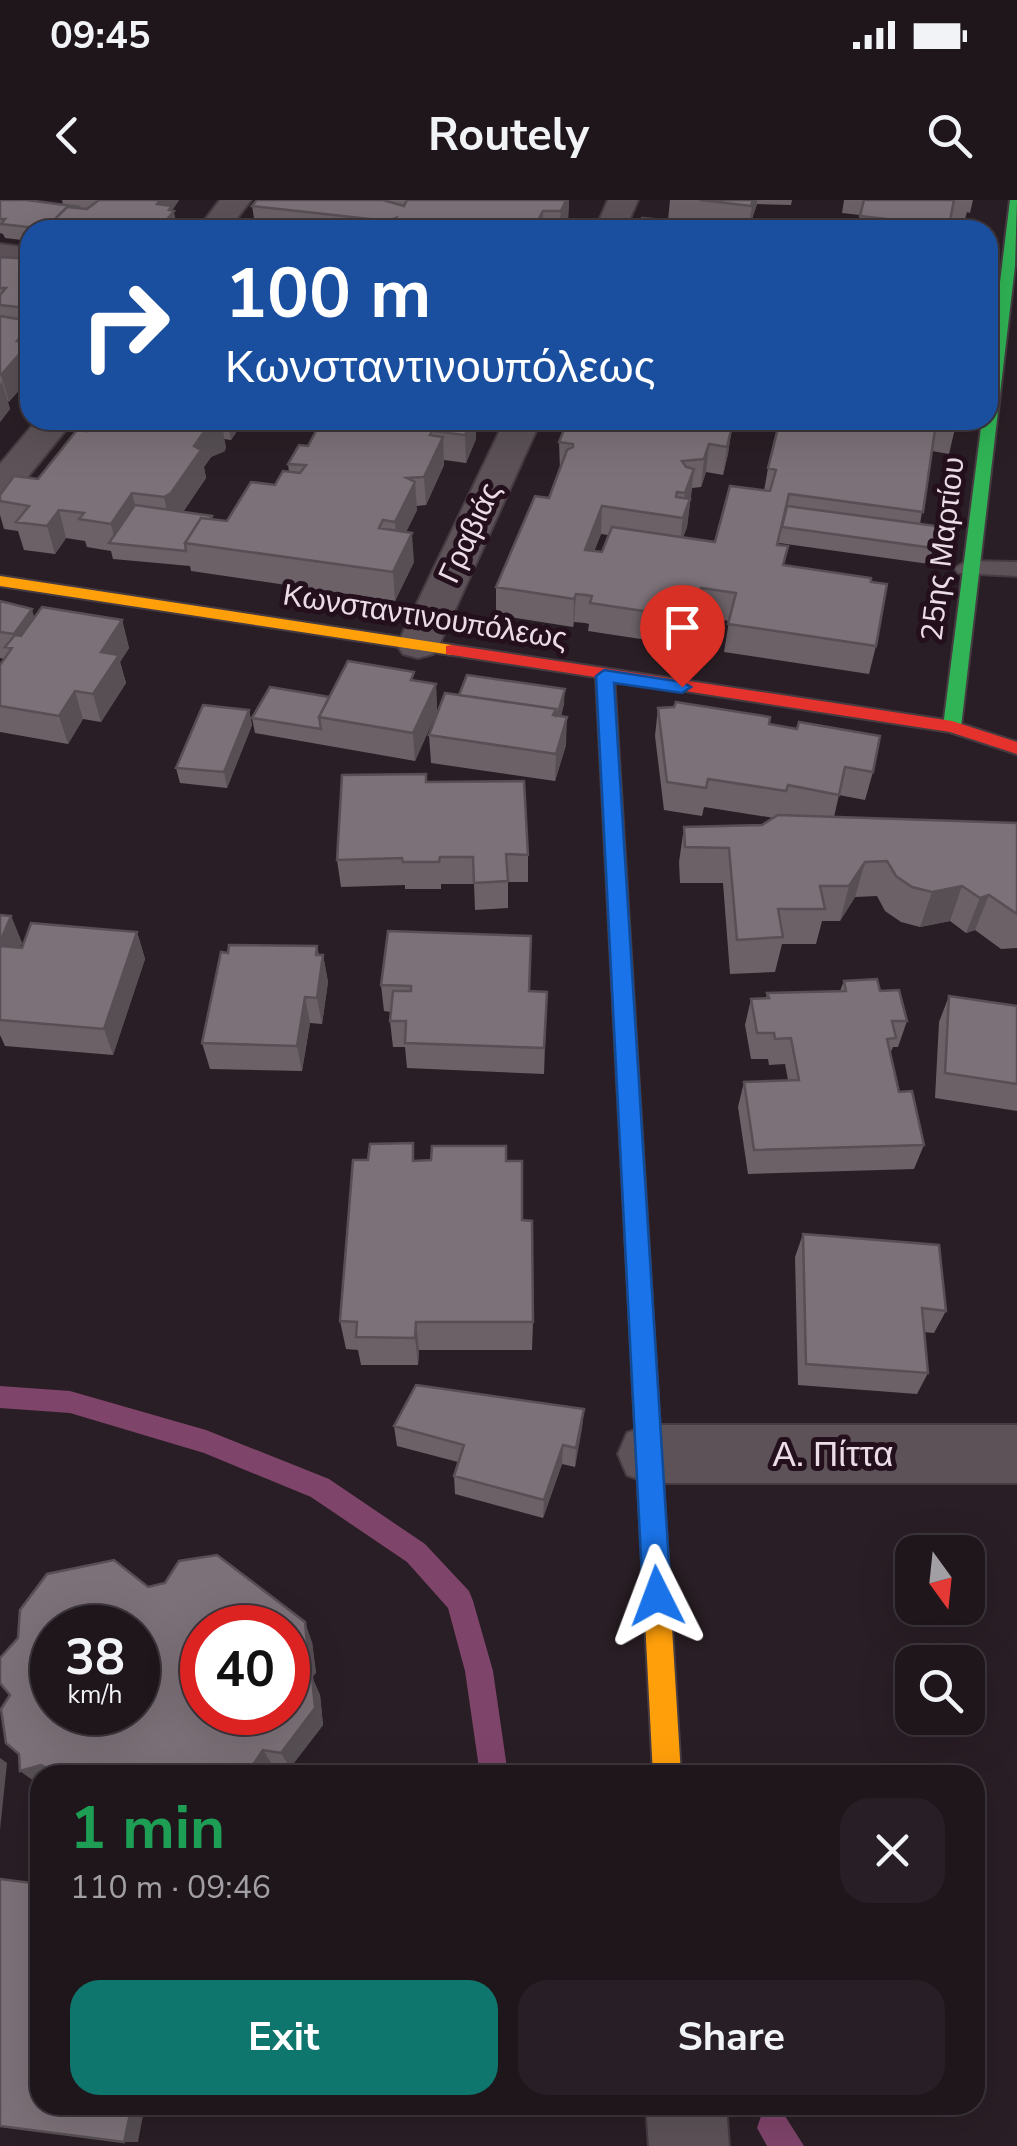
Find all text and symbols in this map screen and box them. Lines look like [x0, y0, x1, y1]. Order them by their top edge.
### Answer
text: 09:45 [50, 10, 151, 61]
text: Routely [428, 105, 589, 166]
icon: back [40, 108, 95, 163]
icon: search [922, 108, 977, 163]
text: 100 m [225, 246, 431, 342]
icon: right [60, 260, 190, 390]
text: Κωνσταντινουπόλεως [225, 337, 655, 398]
street label: 25ης Μαρτίου [911, 454, 975, 644]
street label: Γραβιάς [429, 476, 511, 590]
street label: Κωνσταντινουπόλεως [280, 574, 570, 660]
pin [640, 585, 725, 688]
icon: arrive [655, 600, 710, 655]
street label: Α. Πίττα [773, 1431, 893, 1478]
north arrow [895, 1535, 985, 1625]
map controls [895, 1535, 985, 1735]
position arrow [605, 1544, 709, 1648]
speed limit sign: 40 [180, 1605, 310, 1735]
text: 38 [65, 1623, 125, 1692]
button: search [895, 1645, 985, 1735]
text: km/h [67, 1678, 123, 1712]
text: 1 min [70, 1787, 225, 1869]
button: close [840, 1798, 945, 1903]
text: 110 m · 09:46 [70, 1866, 271, 1909]
button: Exit [70, 1980, 498, 2095]
button: Share [518, 1980, 945, 2095]

